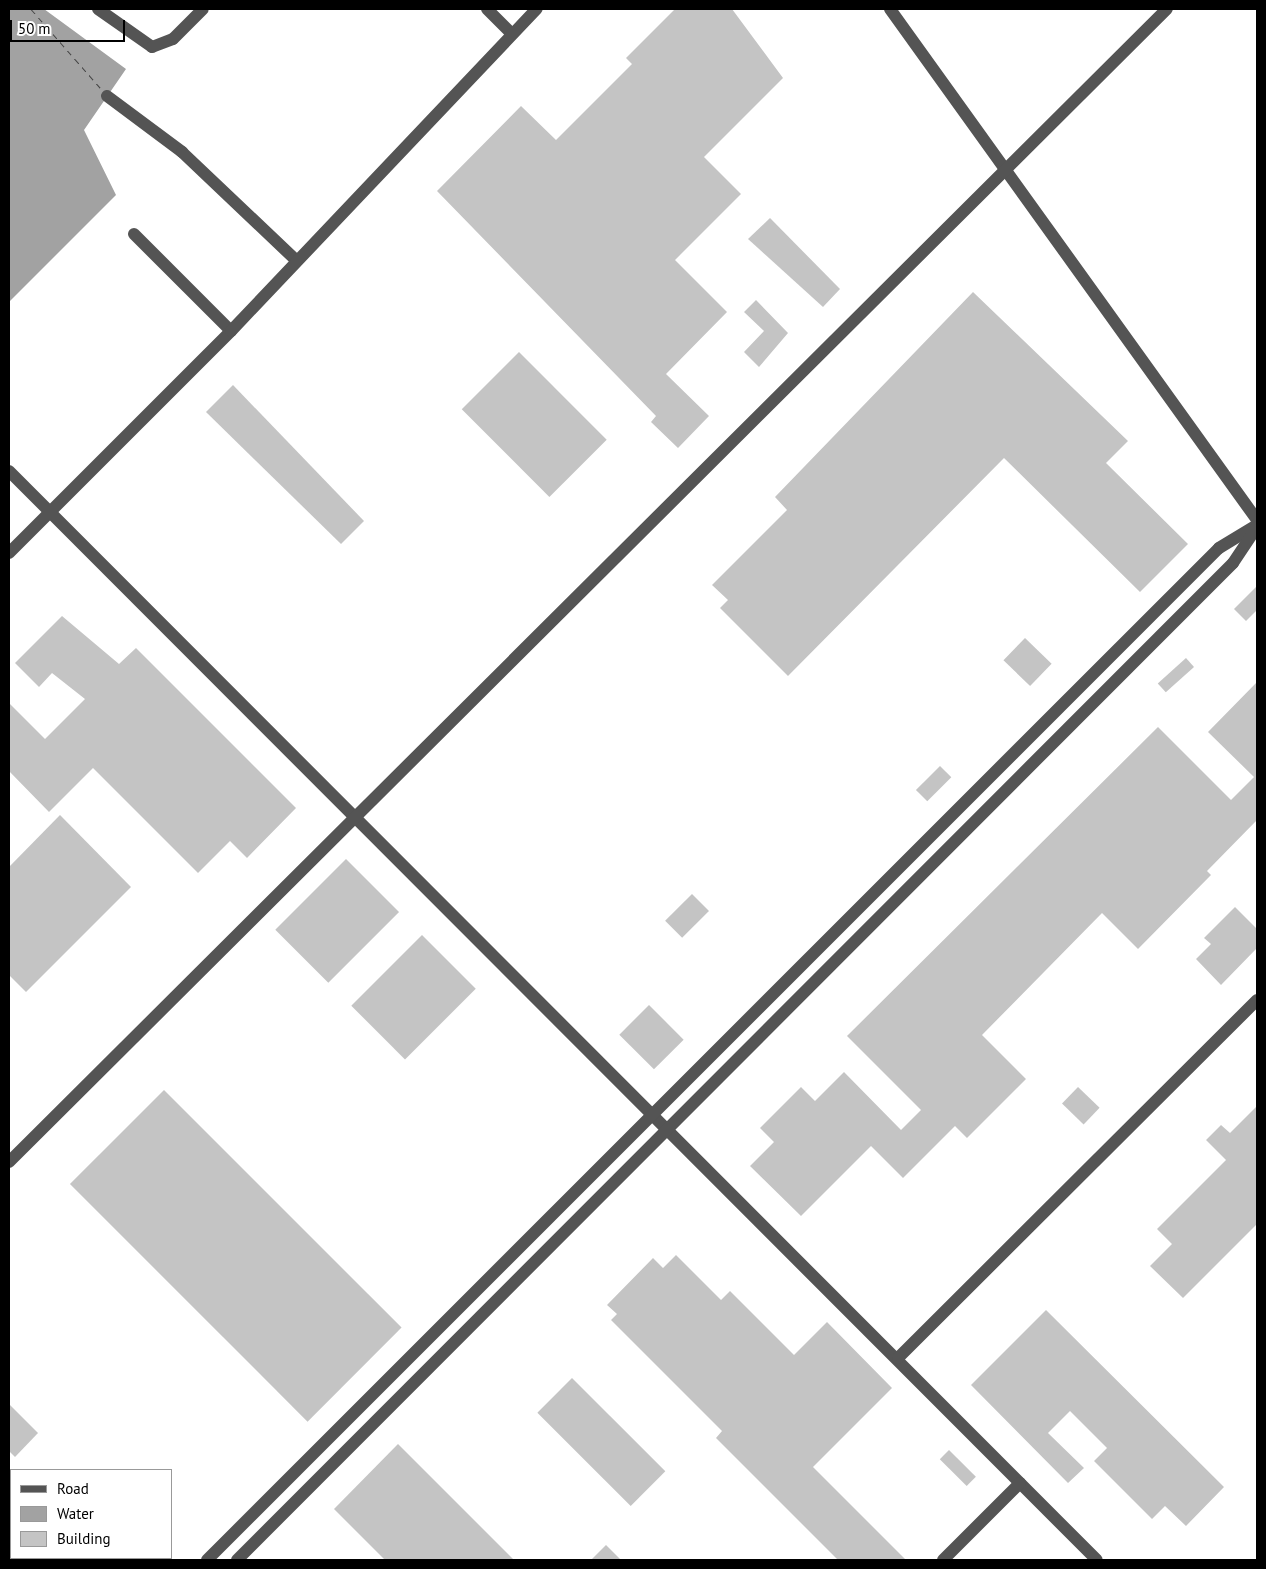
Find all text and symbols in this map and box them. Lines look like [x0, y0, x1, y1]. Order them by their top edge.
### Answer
scale bar [12, 10, 128, 42]
text: 50 m [18, 19, 51, 38]
legend [10, 1469, 172, 1559]
text: Road [57, 1479, 89, 1498]
text: Water [57, 1504, 94, 1523]
text: Building [57, 1529, 111, 1548]

